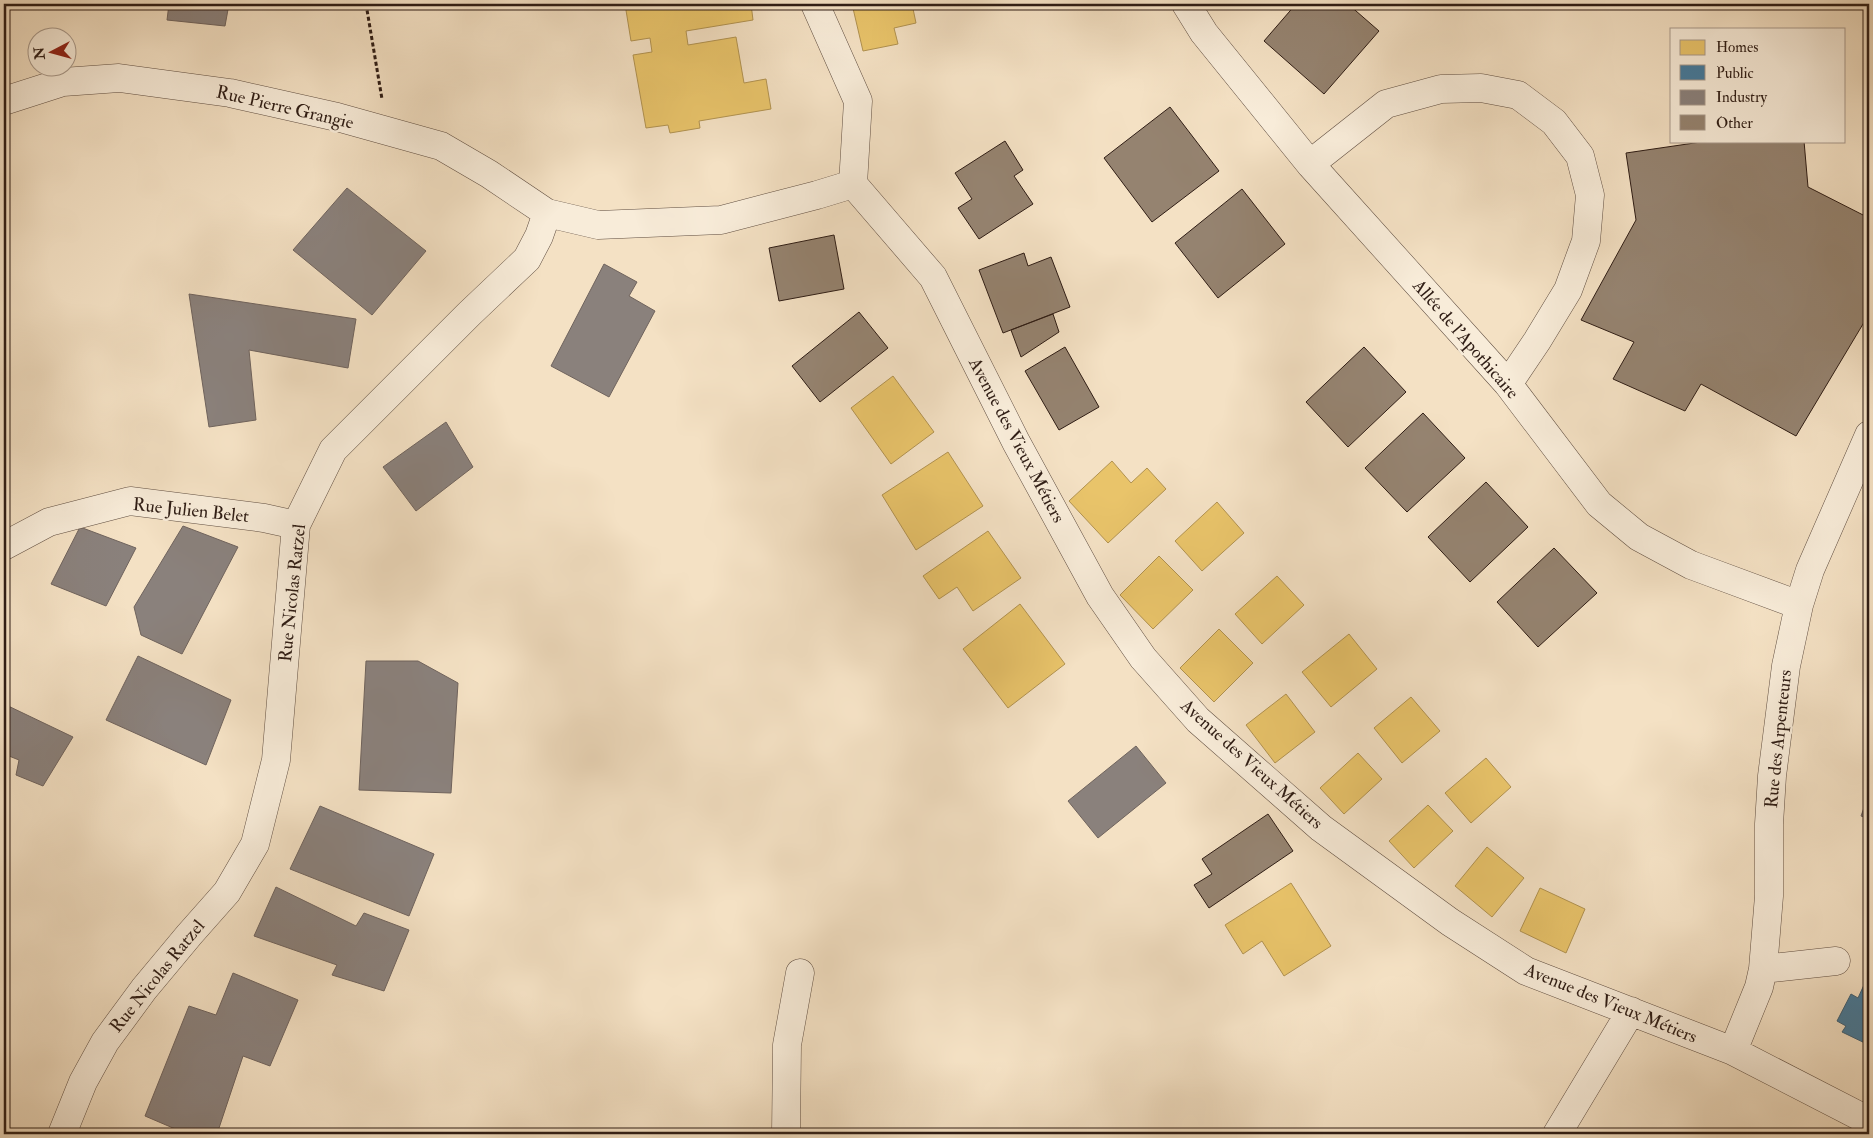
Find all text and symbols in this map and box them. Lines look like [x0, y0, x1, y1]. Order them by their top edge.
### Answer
north arrow [28, 28, 78, 78]
legend [1670, 28, 1846, 142]
text: Homes [1716, 38, 1758, 57]
text: N [30, 46, 49, 61]
text: Public [1716, 64, 1754, 83]
street label: Rue Pierre Grangie [214, 81, 356, 135]
text: Industry [1716, 88, 1767, 107]
text: Other [1716, 114, 1753, 133]
street label: Allée de l'Apothicaire [1407, 274, 1524, 404]
street label: Avenue des Vieux Métiers [963, 353, 1070, 527]
street label: Rue Julien Belet [132, 493, 250, 528]
street label: Rue Nicolas Ratzel [274, 522, 311, 663]
street label: Rue des Arpenteurs [1760, 669, 1797, 809]
street label: Avenue des Vieux Métiers [1175, 694, 1328, 834]
street label: Rue Nicolas Ratzel [105, 915, 210, 1037]
street label: Avenue des Vieux Métiers [1520, 958, 1700, 1049]

